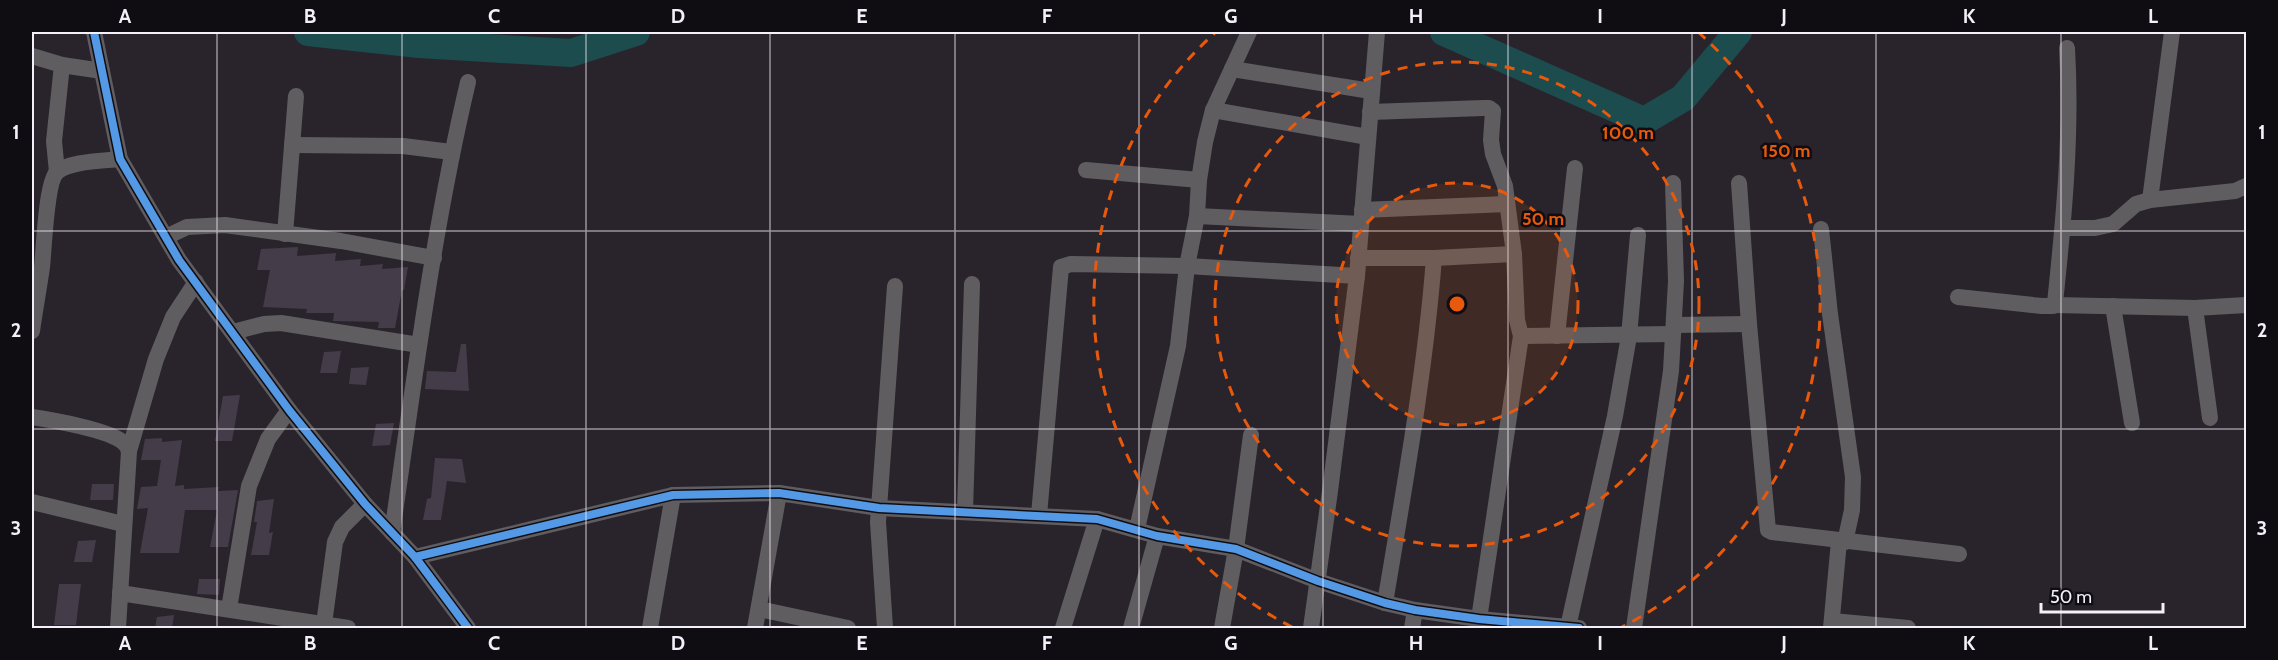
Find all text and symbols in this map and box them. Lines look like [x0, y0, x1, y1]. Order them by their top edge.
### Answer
text: A [119, 4, 132, 28]
text: B [304, 4, 316, 28]
text: C [488, 4, 500, 28]
text: D [671, 4, 685, 28]
text: E [856, 4, 868, 28]
text: F [1042, 4, 1053, 28]
text: G [1224, 4, 1238, 28]
text: H [1409, 4, 1423, 28]
text: I [1597, 4, 1603, 28]
text: J [1780, 4, 1787, 28]
text: K [1963, 4, 1976, 28]
text: L [2148, 4, 2158, 28]
text: 1 [12, 120, 20, 144]
text: 1 [2258, 120, 2266, 144]
text: 100 m [1602, 122, 1654, 144]
text: 150 m [1762, 140, 1810, 162]
text: 50 m [1522, 208, 1564, 230]
centre of rings [1447, 294, 1467, 314]
text: 2 [11, 318, 21, 342]
text: 2 [2257, 318, 2267, 342]
text: 3 [11, 516, 21, 540]
text: 3 [2257, 516, 2267, 540]
scale bar [2041, 576, 2162, 614]
text: 50 m [2050, 586, 2092, 608]
text: A [119, 631, 132, 655]
text: B [304, 631, 316, 655]
text: C [488, 631, 500, 655]
text: D [671, 631, 685, 655]
text: E [856, 631, 868, 655]
text: F [1042, 631, 1053, 655]
text: G [1224, 631, 1238, 655]
text: H [1409, 631, 1423, 655]
text: I [1597, 631, 1603, 655]
text: J [1780, 631, 1787, 655]
text: K [1963, 631, 1976, 655]
text: L [2148, 631, 2158, 655]

